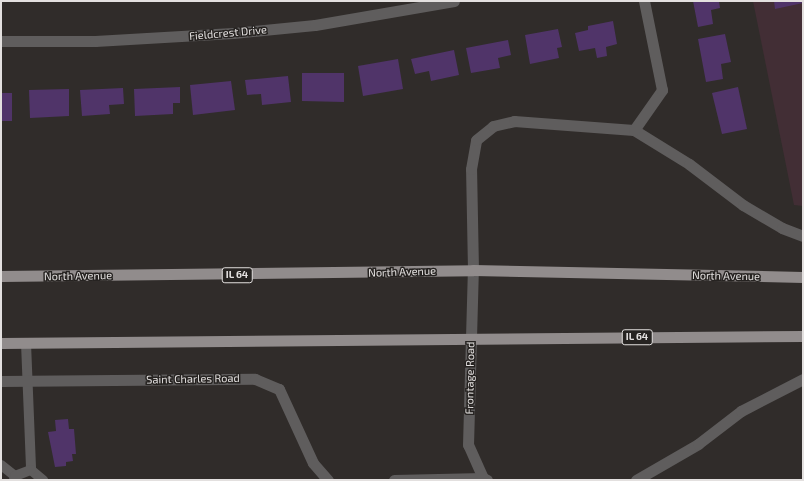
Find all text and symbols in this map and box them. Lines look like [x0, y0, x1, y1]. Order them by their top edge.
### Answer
street label: Fieldcrest Drive [189, 23, 267, 43]
street label: North Avenue [368, 264, 436, 280]
road number: IL 64 [221, 267, 253, 283]
street label: North Avenue [44, 269, 112, 283]
street label: North Avenue [692, 269, 760, 283]
road number: IL 64 [621, 329, 653, 345]
street label: Frontage Road [463, 342, 477, 414]
street label: Saint Charles Road [146, 372, 240, 386]

